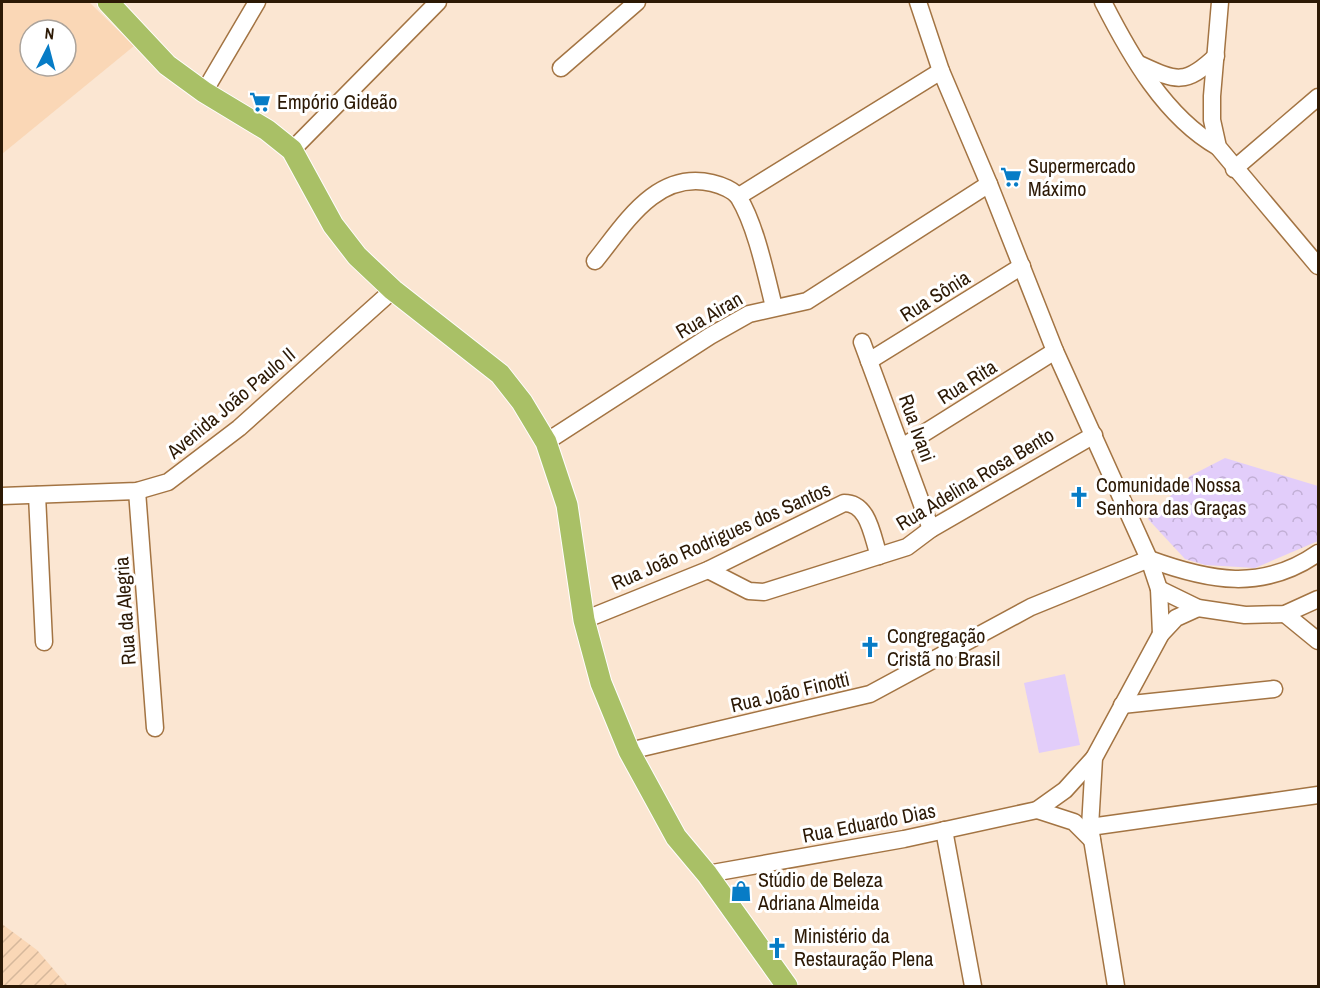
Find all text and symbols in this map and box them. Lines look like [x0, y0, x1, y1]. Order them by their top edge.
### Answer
north arrow [18, 18, 78, 78]
text: N [44, 22, 55, 45]
place label: Empório Gideão [277, 88, 397, 115]
supermarket icon: Empório Gideão [248, 90, 272, 114]
place label: Supermercado Máximo [1028, 152, 1136, 202]
supermarket icon: Supermercado Máximo [999, 165, 1023, 189]
street label: Rua Sônia [895, 264, 975, 328]
street label: Rua Airan [670, 285, 747, 344]
street label: Avenida João Paulo II [160, 341, 301, 465]
street label: Rua Rita [932, 353, 1001, 410]
street label: Rua Ivani [893, 390, 942, 465]
street label: Rua Adelina Rosa Bento [891, 421, 1059, 536]
place label: Comunidade Nossa Senhora das Graças [1096, 471, 1246, 521]
street label: Rua João Rodrigues dos Santos [607, 475, 835, 596]
church icon: Comunidade Nossa Senhora das Graças [1067, 485, 1091, 509]
street label: Rua da Alegria [107, 556, 142, 666]
place label: Congregação Cristã no Brasil [887, 622, 1000, 672]
church icon: Congregação Cristã no Brasil [858, 635, 882, 659]
street label: Rua João Finotti [728, 665, 852, 718]
street label: Rua Eduardo Dias [800, 796, 938, 849]
place label: Stúdio de Beleza Adriana Almeida [757, 866, 883, 916]
shop icon: Stúdio de Beleza Adriana Almeida [729, 879, 753, 903]
place label: Ministério da Restauração Plena [794, 922, 933, 972]
church icon: Ministério da Restauração Plena [765, 936, 789, 960]

